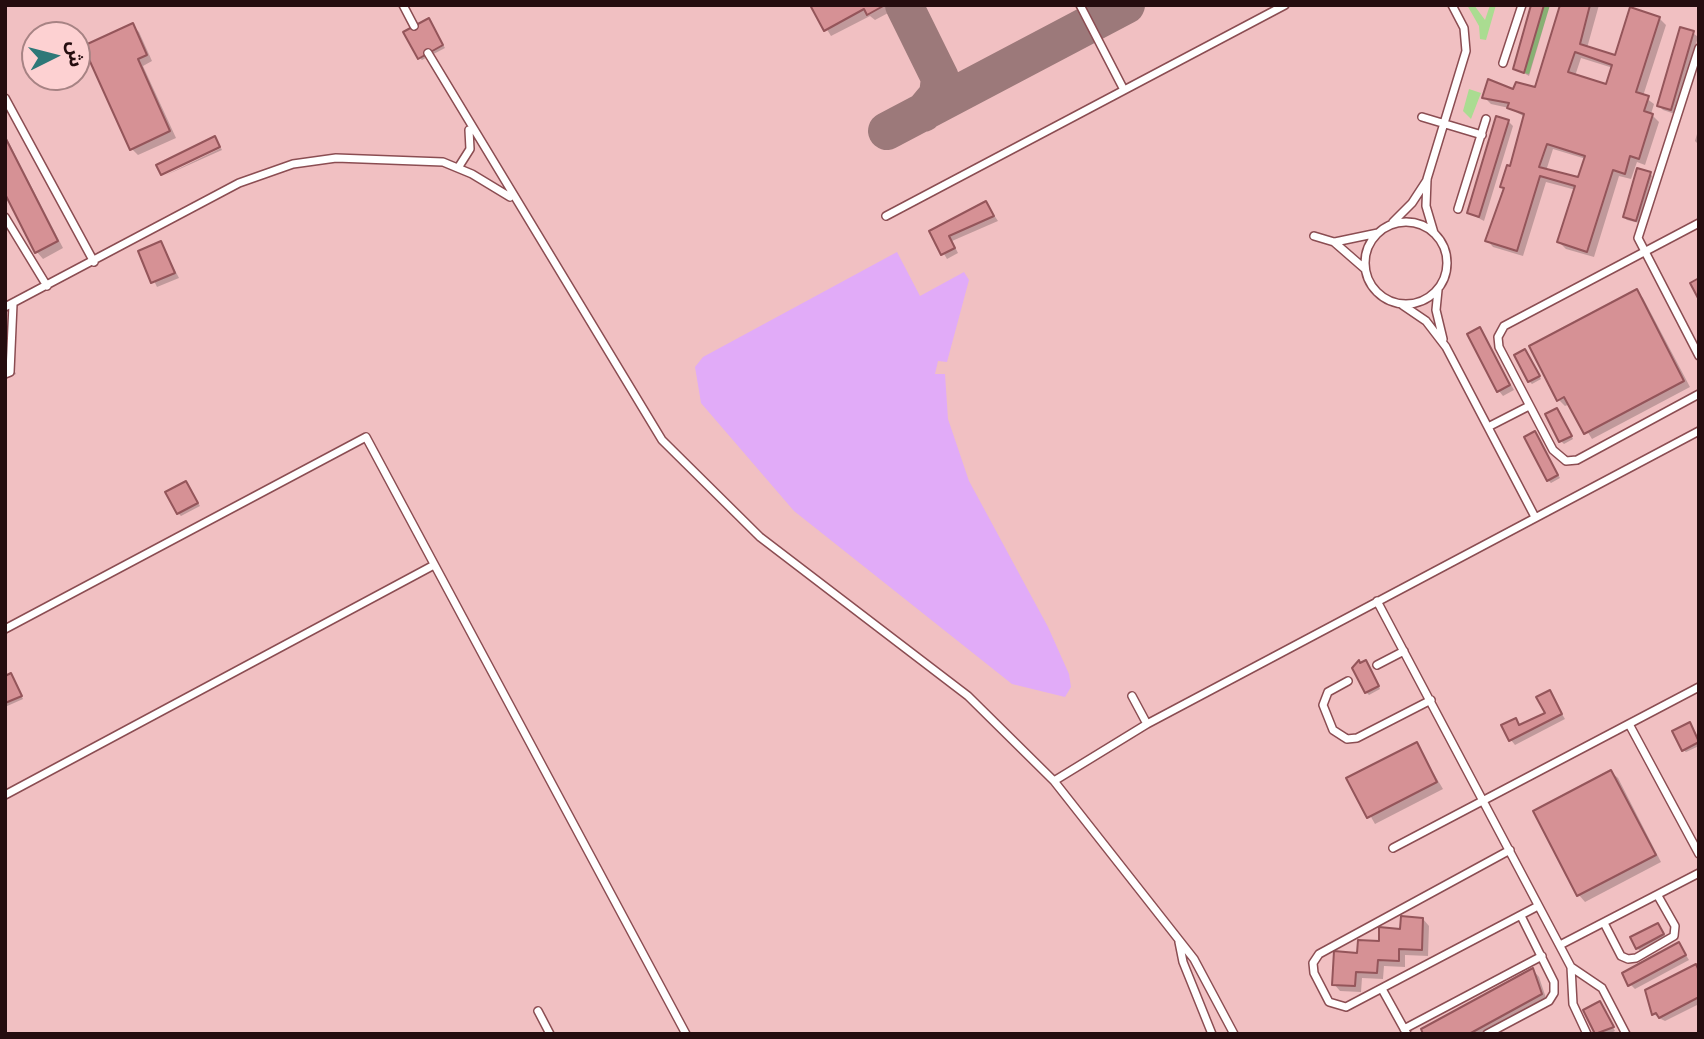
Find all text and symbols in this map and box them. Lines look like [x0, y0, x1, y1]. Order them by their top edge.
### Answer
north arrow [21, 21, 91, 91]
text: ش [63, 40, 88, 68]

